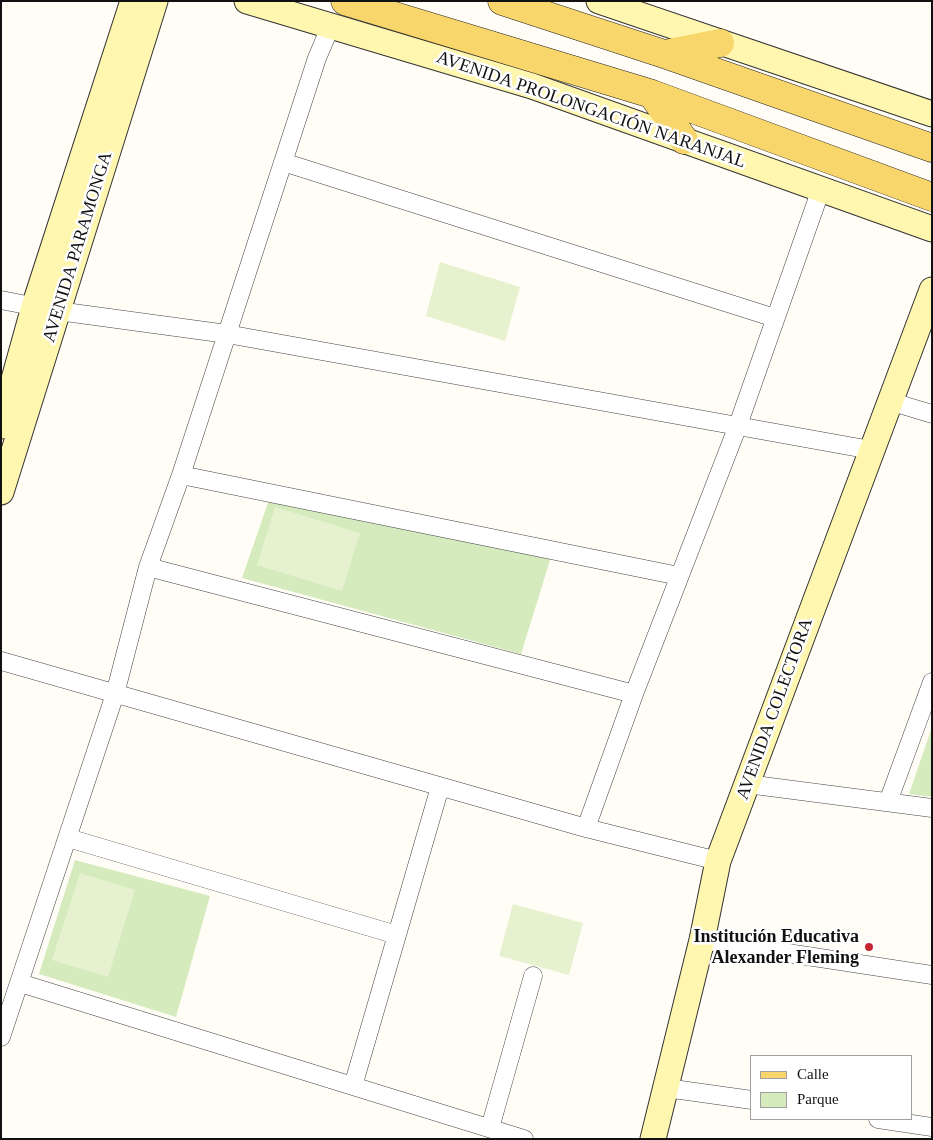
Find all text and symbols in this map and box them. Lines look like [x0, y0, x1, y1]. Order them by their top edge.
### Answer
street label: AVENIDA PROLONGACIÓN NARANJAL [434, 47, 748, 173]
street label: AVENIDA PARAMONGA [39, 149, 117, 345]
street label: AVENIDA COLECTORA [732, 615, 818, 803]
place label: Institución Educativa Alexander Fleming [693, 926, 859, 969]
marker: Institución Educativa Alexander Fleming [863, 941, 875, 953]
legend [750, 1055, 913, 1120]
text: Calle [797, 1066, 829, 1082]
text: Parque [797, 1091, 839, 1107]

